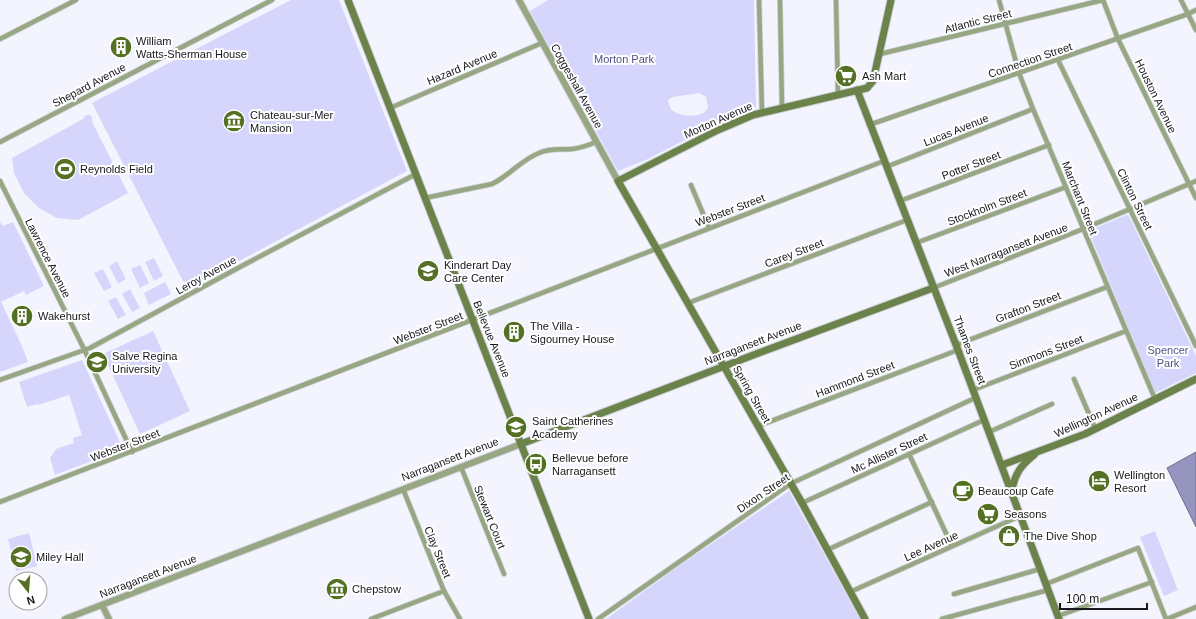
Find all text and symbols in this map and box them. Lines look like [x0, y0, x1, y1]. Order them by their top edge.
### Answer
street label: Atlantic Street [943, 7, 1013, 35]
building icon: William Watts-Sherman House [108, 34, 134, 60]
place label: William Watts-Sherman House [136, 35, 247, 60]
street label: Connection Street [986, 40, 1074, 80]
street label: Coggeshall Avenue [549, 42, 605, 130]
street label: Hazard Avenue [425, 47, 499, 87]
park label: Morton Park [594, 53, 654, 65]
street label: Houston Avenue [1133, 57, 1179, 135]
street label: Shepard Avenue [50, 61, 128, 109]
supermarket icon: Ash Mart [833, 63, 859, 89]
place label: Ash Mart [862, 70, 906, 82]
street label: Morton Avenue [682, 100, 754, 140]
museum icon: Chateau-sur-Mer Mansion [221, 108, 247, 134]
place label: Chateau-sur-Mer Mansion [250, 109, 333, 134]
street label: Lucas Avenue [922, 112, 990, 148]
street label: Potter Street [940, 148, 1002, 182]
sports icon: Reynolds Field [52, 156, 78, 182]
street label: Marchant Street [1060, 159, 1100, 237]
place label: Reynolds Field [80, 163, 153, 175]
street label: Clinton Street [1115, 166, 1155, 232]
street label: Stockholm Street [946, 186, 1028, 228]
street label: Webster Street [694, 191, 766, 229]
street label: Lawrence Avenue [23, 216, 73, 300]
street label: West Narragansett Avenue [943, 221, 1069, 279]
street label: Carey Street [763, 236, 825, 270]
street label: Leroy Avenue [174, 253, 238, 297]
school or university icon: Kinderart Day Care Center [415, 258, 441, 284]
place label: Kinderart Day Care Center [444, 259, 512, 284]
street label: Grafton Street [994, 289, 1062, 325]
street label: Bellevue Avenue [471, 299, 513, 379]
building icon: Wakehurst [9, 303, 35, 329]
street label: Webster Street [392, 309, 464, 347]
place label: Wakehurst [38, 310, 90, 322]
street label: Thames Street [951, 314, 989, 386]
building icon: The Villa - Sigourney House [501, 319, 527, 345]
street label: Narragansett Avenue [703, 319, 803, 367]
place label: The Villa - Sigourney House [530, 320, 614, 345]
street label: Simmons Street [1007, 332, 1085, 372]
park label: Spencer Park [1148, 344, 1189, 369]
school or university icon: Salve Regina University [84, 349, 110, 375]
place label: Salve Regina University [112, 350, 178, 375]
street label: Hammond Street [814, 358, 896, 400]
street label: Spring Street [731, 363, 773, 425]
street label: Wellington Avenue [1052, 390, 1140, 440]
school or university icon: Saint Catherines Academy [503, 414, 529, 440]
place label: Saint Catherines Academy [532, 415, 614, 440]
street label: Webster Street [89, 426, 161, 464]
street label: Mc Allister Street [849, 430, 929, 476]
street label: Narragansett Avenue [400, 435, 500, 483]
bus stop icon: Bellevue before Narragansett [523, 451, 549, 477]
place label: Bellevue before Narragansett [552, 452, 628, 477]
hotel icon: Wellington Resort [1086, 468, 1112, 494]
place label: Wellington Resort [1114, 469, 1165, 494]
street label: Dixon Street [735, 471, 791, 515]
cafe icon: Beaucoup Cafe [950, 478, 976, 504]
street label: Stewart Court [472, 484, 508, 550]
place label: Beaucoup Cafe [978, 485, 1054, 497]
supermarket icon: Seasons [975, 501, 1001, 527]
place label: Seasons [1004, 508, 1047, 520]
shop icon: The Dive Shop [996, 523, 1022, 549]
street label: Clay Street [422, 525, 454, 579]
street label: Lee Avenue [902, 529, 960, 563]
place label: The Dive Shop [1024, 530, 1097, 542]
school or university icon: Miley Hall [8, 544, 34, 570]
place label: Miley Hall [36, 551, 84, 563]
street label: Narragansett Avenue [98, 552, 198, 600]
north arrow [8, 571, 48, 611]
museum icon: Chepstow [324, 576, 350, 602]
place label: Chepstow [352, 583, 401, 595]
scale bar [1060, 585, 1147, 611]
text: 100 m [1066, 592, 1099, 606]
text: N [25, 594, 36, 607]

